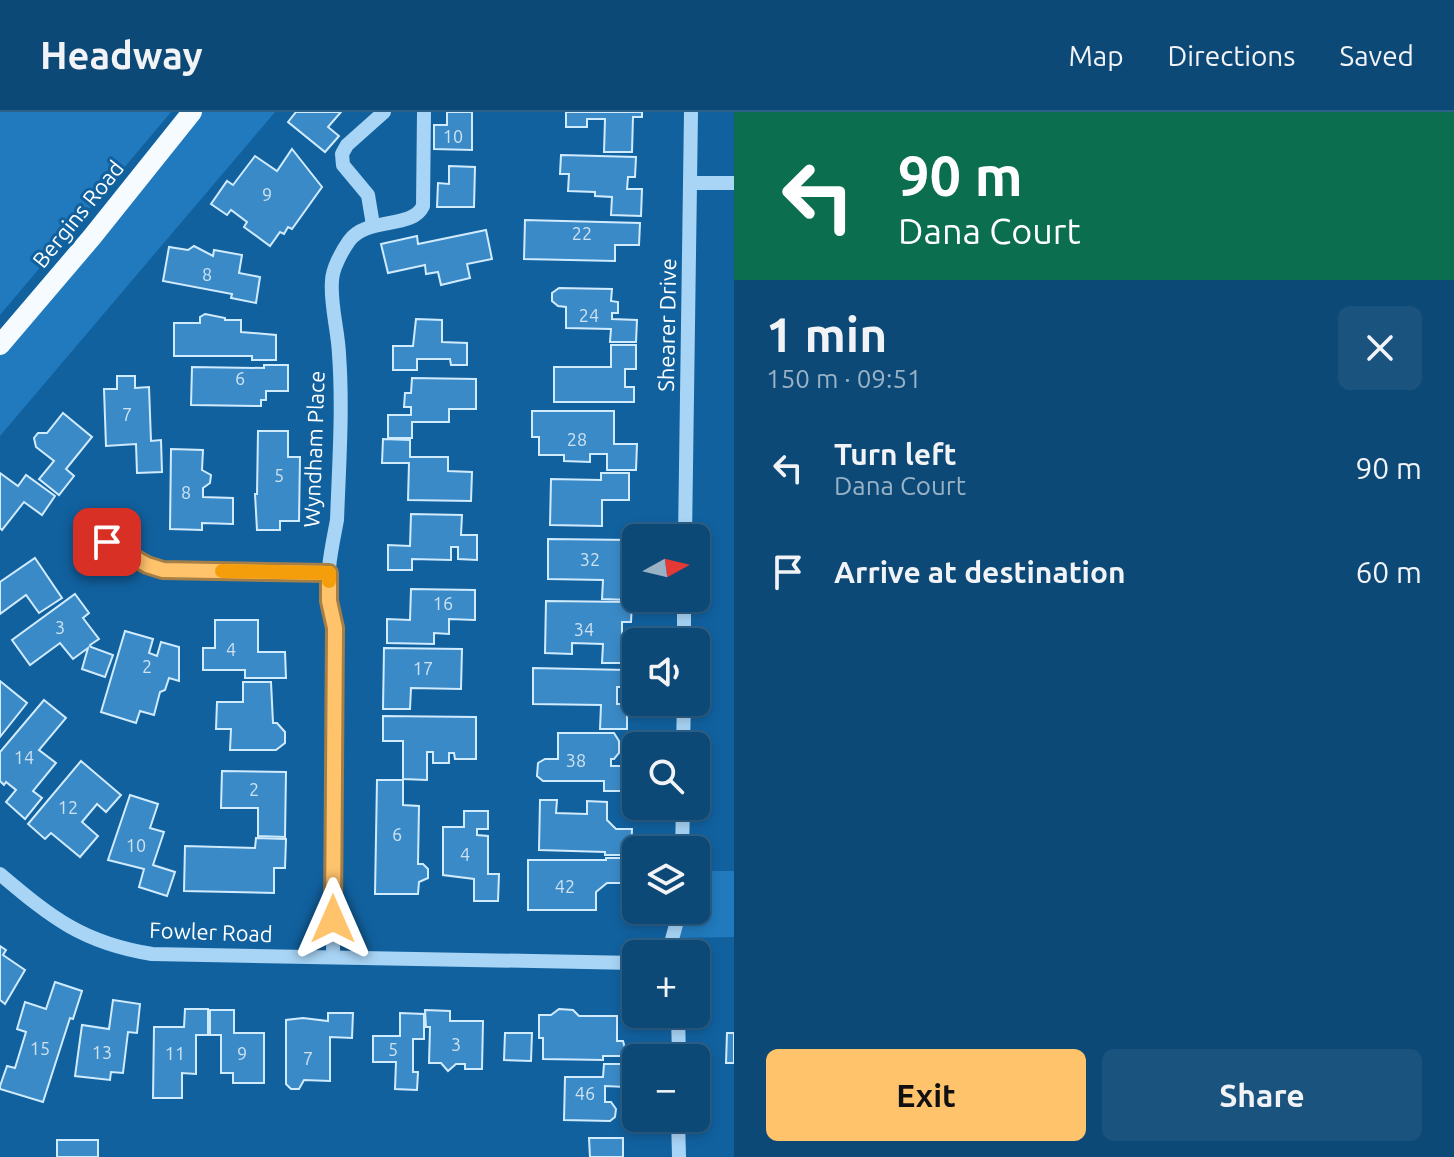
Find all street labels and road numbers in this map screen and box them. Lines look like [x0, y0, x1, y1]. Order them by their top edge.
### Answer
street label: Bergins Road [27, 155, 128, 272]
street label: Shearer Drive [653, 258, 680, 392]
street label: Wyndham Place [298, 370, 329, 528]
street label: Fowler Road [149, 917, 273, 946]

